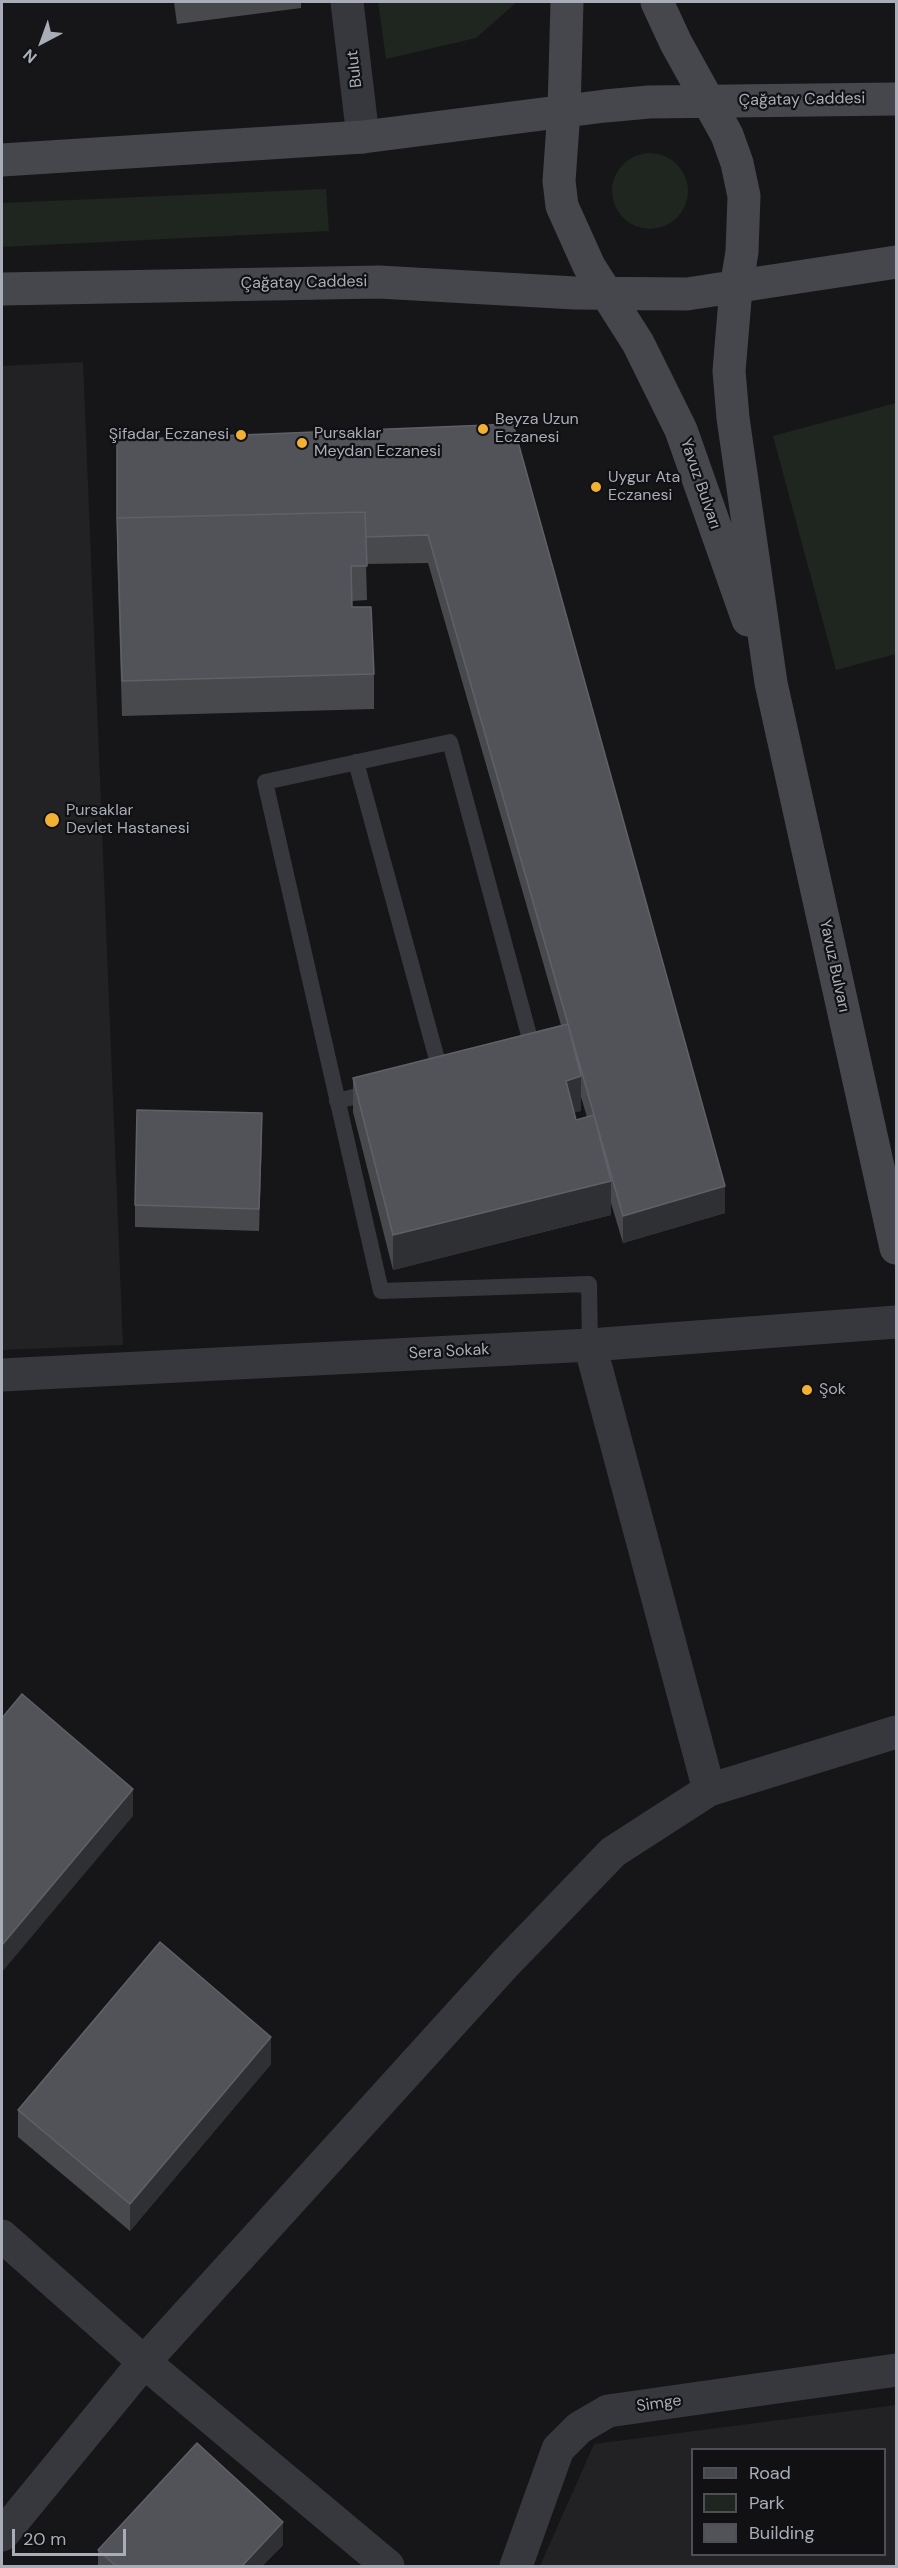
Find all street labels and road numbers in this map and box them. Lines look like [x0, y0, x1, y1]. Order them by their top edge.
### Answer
street label: Bulut [343, 49, 367, 89]
street label: Çağatay Caddesi [739, 89, 865, 111]
street label: Çağatay Caddesi [241, 272, 367, 294]
street label: Yavuz Bulvarı [676, 436, 724, 532]
street label: Yavuz Bulvarı [815, 918, 853, 1014]
street label: Sera Sokak [408, 1340, 490, 1364]
street label: Simge [635, 2391, 683, 2417]

